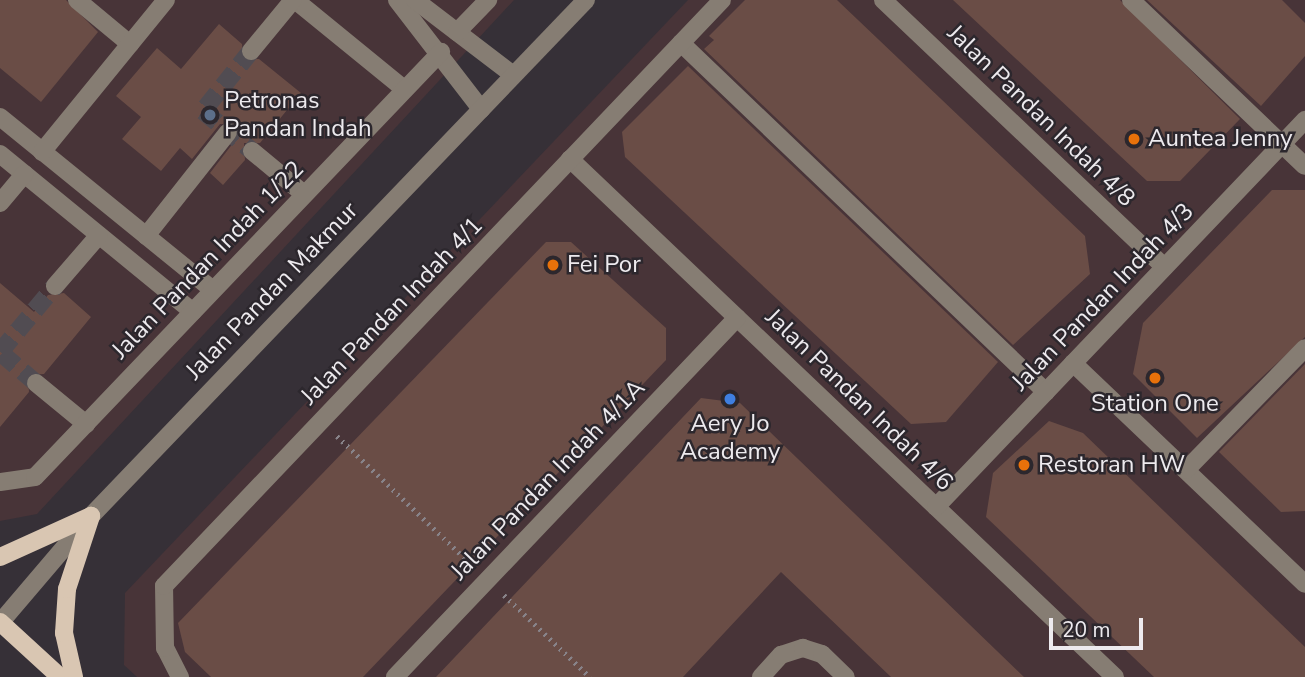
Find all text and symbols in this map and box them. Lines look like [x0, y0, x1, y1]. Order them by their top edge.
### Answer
street label: Jalan Pandan Indah 4/8 [941, 19, 1141, 213]
place label: Petronas Pandan Indah [224, 87, 372, 143]
marker: Petronas Pandan Indah [202, 107, 218, 123]
place label: Auntea Jenny [1148, 125, 1293, 153]
marker: Auntea Jenny [1126, 131, 1142, 147]
street label: Jalan Pandan Indah 1/22 [106, 155, 310, 365]
street label: Jalan Pandan Makmur [180, 196, 364, 386]
street label: Jalan Pandan Indah 4/3 [1006, 197, 1200, 397]
street label: Jalan Pandan Indah 4/1 [295, 211, 489, 411]
place label: Fei Por [567, 251, 641, 279]
marker: Fei Por [545, 257, 561, 273]
street label: Jalan Pandan Indah 4/6 [759, 303, 959, 497]
marker: Station One [1147, 370, 1163, 386]
street label: Jalan Pandan Indah 4/1A [445, 374, 651, 586]
place label: Station One [1091, 390, 1219, 418]
marker: Aery Jo Academy [722, 391, 738, 407]
place label: Aery Jo Academy [680, 410, 780, 466]
place label: Restoran HW [1038, 451, 1185, 479]
marker: Restoran HW [1016, 457, 1032, 473]
scale bar [1053, 604, 1148, 648]
text: 20 m [1062, 616, 1111, 644]

